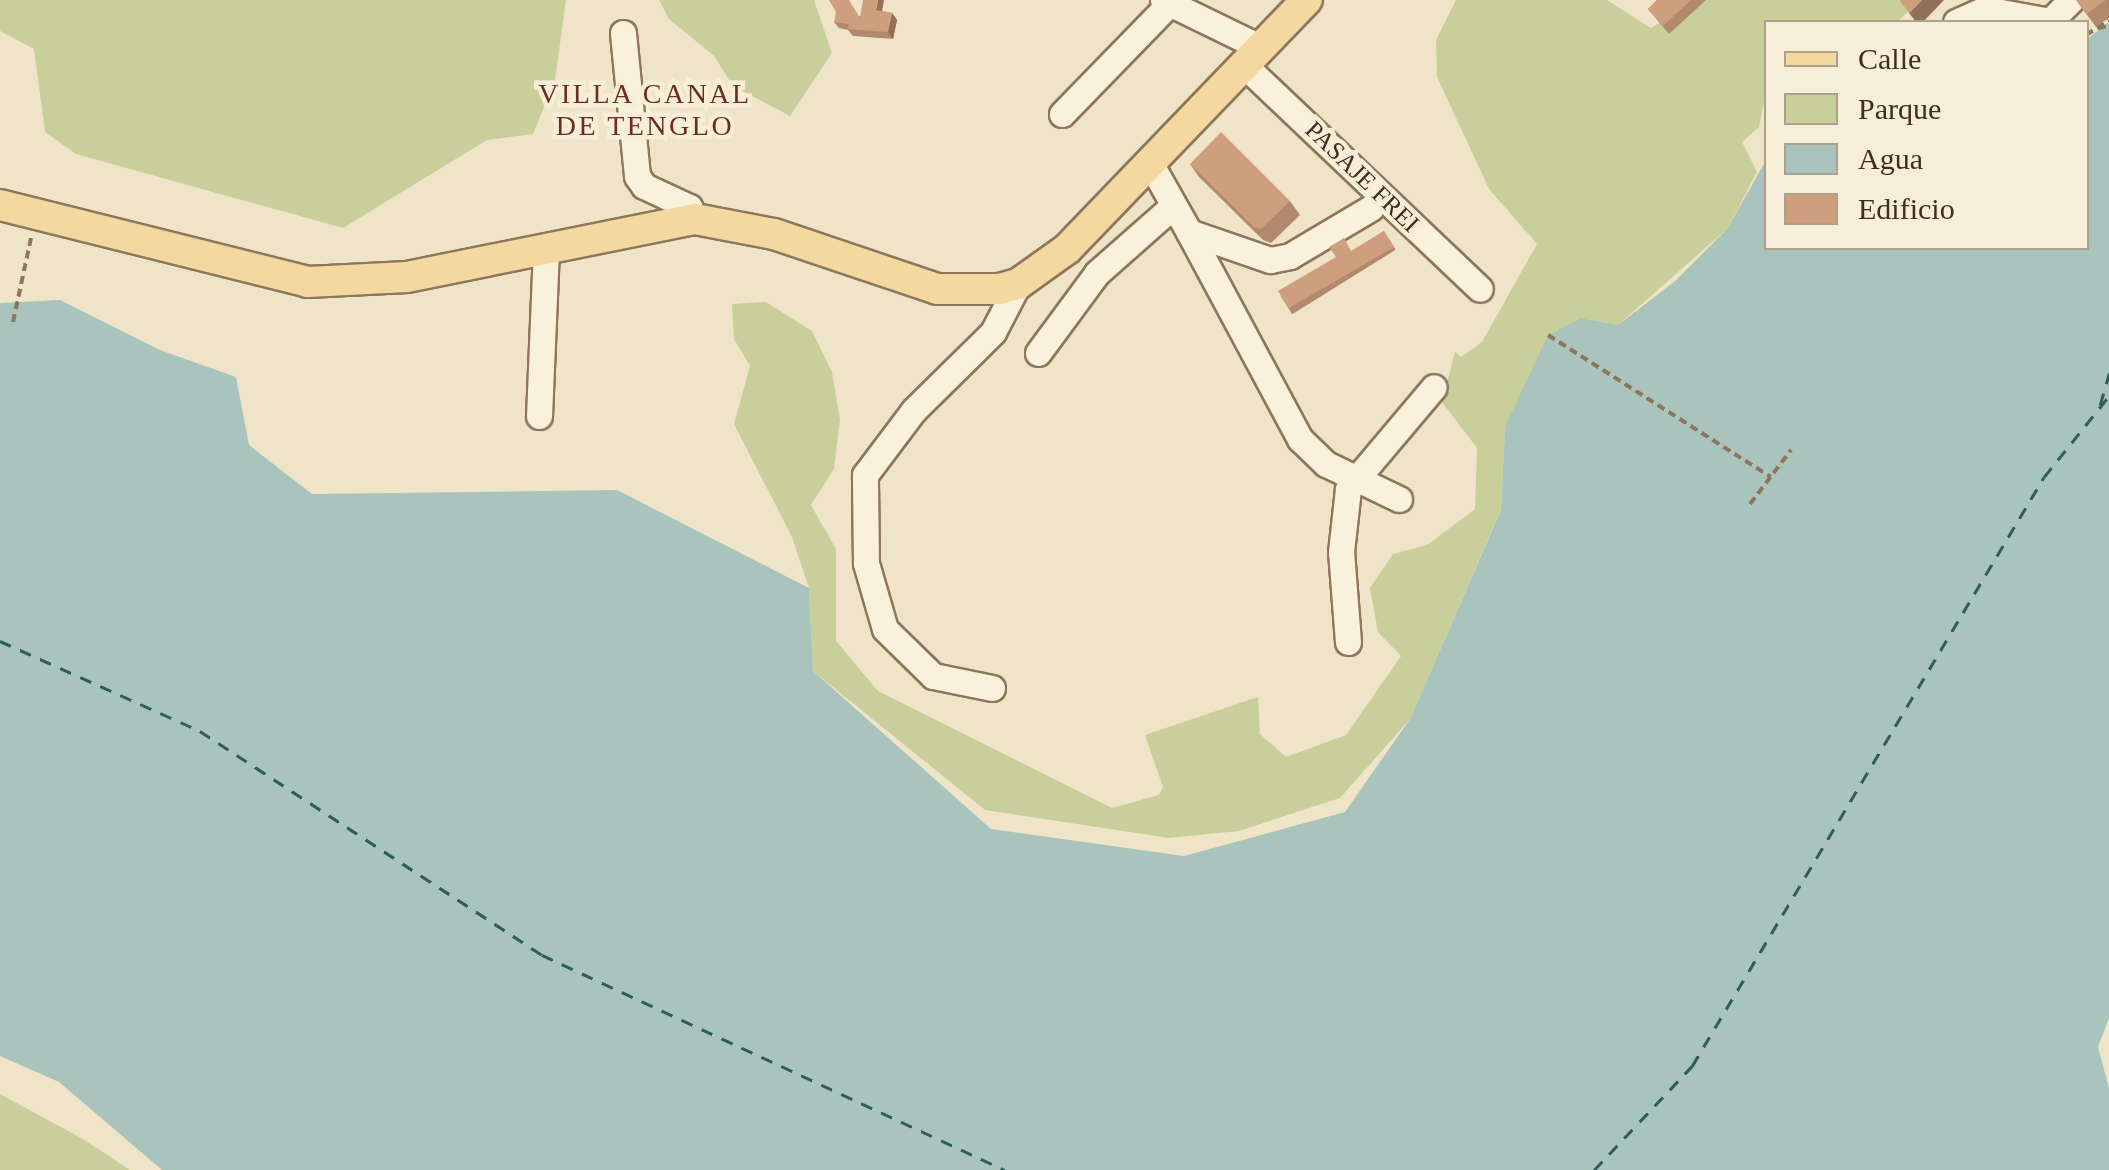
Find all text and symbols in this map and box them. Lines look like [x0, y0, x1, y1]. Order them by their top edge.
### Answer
legend [1764, 20, 2089, 250]
text: Calle [1858, 42, 1921, 75]
district label: VILLA CANAL DE TENGLO [538, 77, 752, 143]
text: Parque [1858, 92, 1941, 125]
street label: PASAJE FREI [1299, 115, 1425, 239]
text: Agua [1858, 142, 1923, 175]
text: Edificio [1858, 192, 1955, 225]

